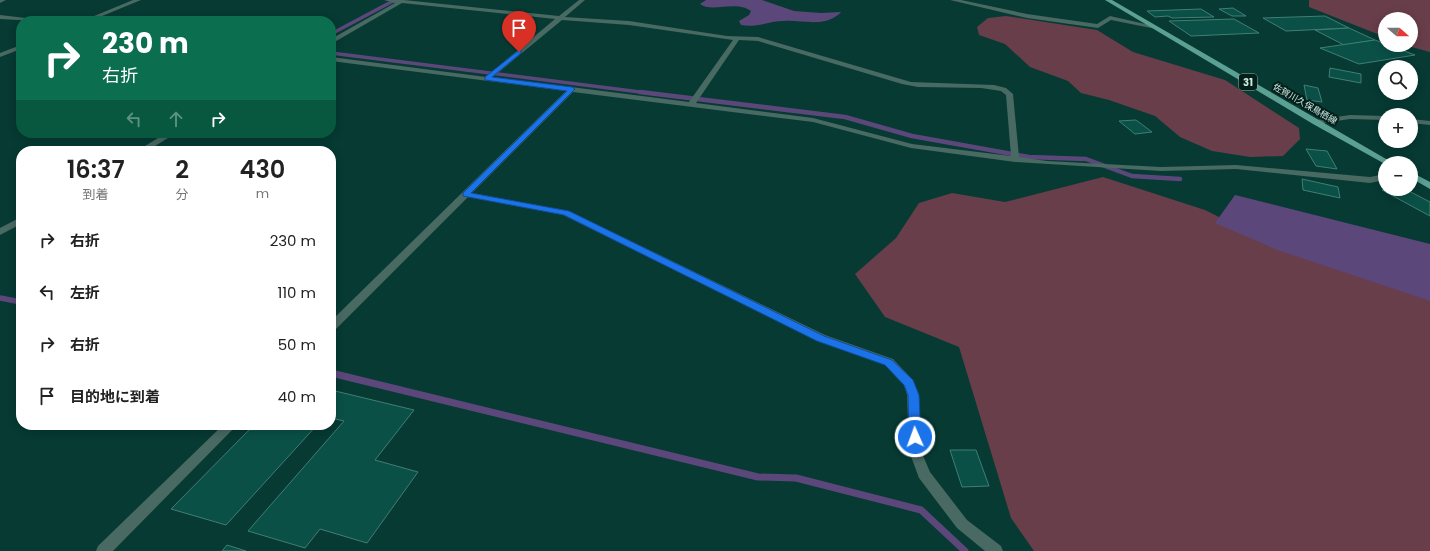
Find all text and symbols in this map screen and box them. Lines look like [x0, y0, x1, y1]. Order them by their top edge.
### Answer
pin [502, 11, 536, 52]
north arrow [1378, 12, 1418, 52]
map controls [1378, 12, 1418, 196]
icon: arrive [508, 17, 530, 39]
text: 230 m [102, 24, 189, 63]
icon: right [36, 32, 88, 84]
button: search [1378, 60, 1418, 100]
text: 右折 [102, 63, 138, 88]
road number: 31 [1239, 74, 1257, 90]
street label: 佐賀川久保鳥栖線 [1270, 80, 1340, 128]
icon: left [123, 108, 145, 130]
icon: ahead [165, 108, 187, 130]
icon: right [207, 108, 229, 130]
button: + [1378, 108, 1418, 148]
text: 16:37 [67, 153, 125, 186]
text: 2 [175, 153, 189, 186]
text: 430 [240, 153, 285, 186]
button: − [1378, 156, 1418, 196]
text: m [256, 184, 269, 203]
text: 到着 [83, 185, 109, 204]
text: 分 [176, 185, 189, 204]
icon: right [36, 229, 58, 251]
text: 右折 [70, 230, 100, 251]
text: 230 m [270, 230, 316, 251]
icon: left [36, 281, 58, 303]
text: 左折 [70, 282, 100, 303]
text: 110 m [278, 282, 316, 303]
icon: right [36, 333, 58, 355]
text: 右折 [70, 334, 100, 355]
text: 50 m [278, 334, 316, 355]
icon: arrive [36, 385, 58, 407]
text: 目的地に到着 [70, 386, 160, 407]
text: 40 m [278, 386, 316, 407]
position arrow [894, 416, 936, 458]

